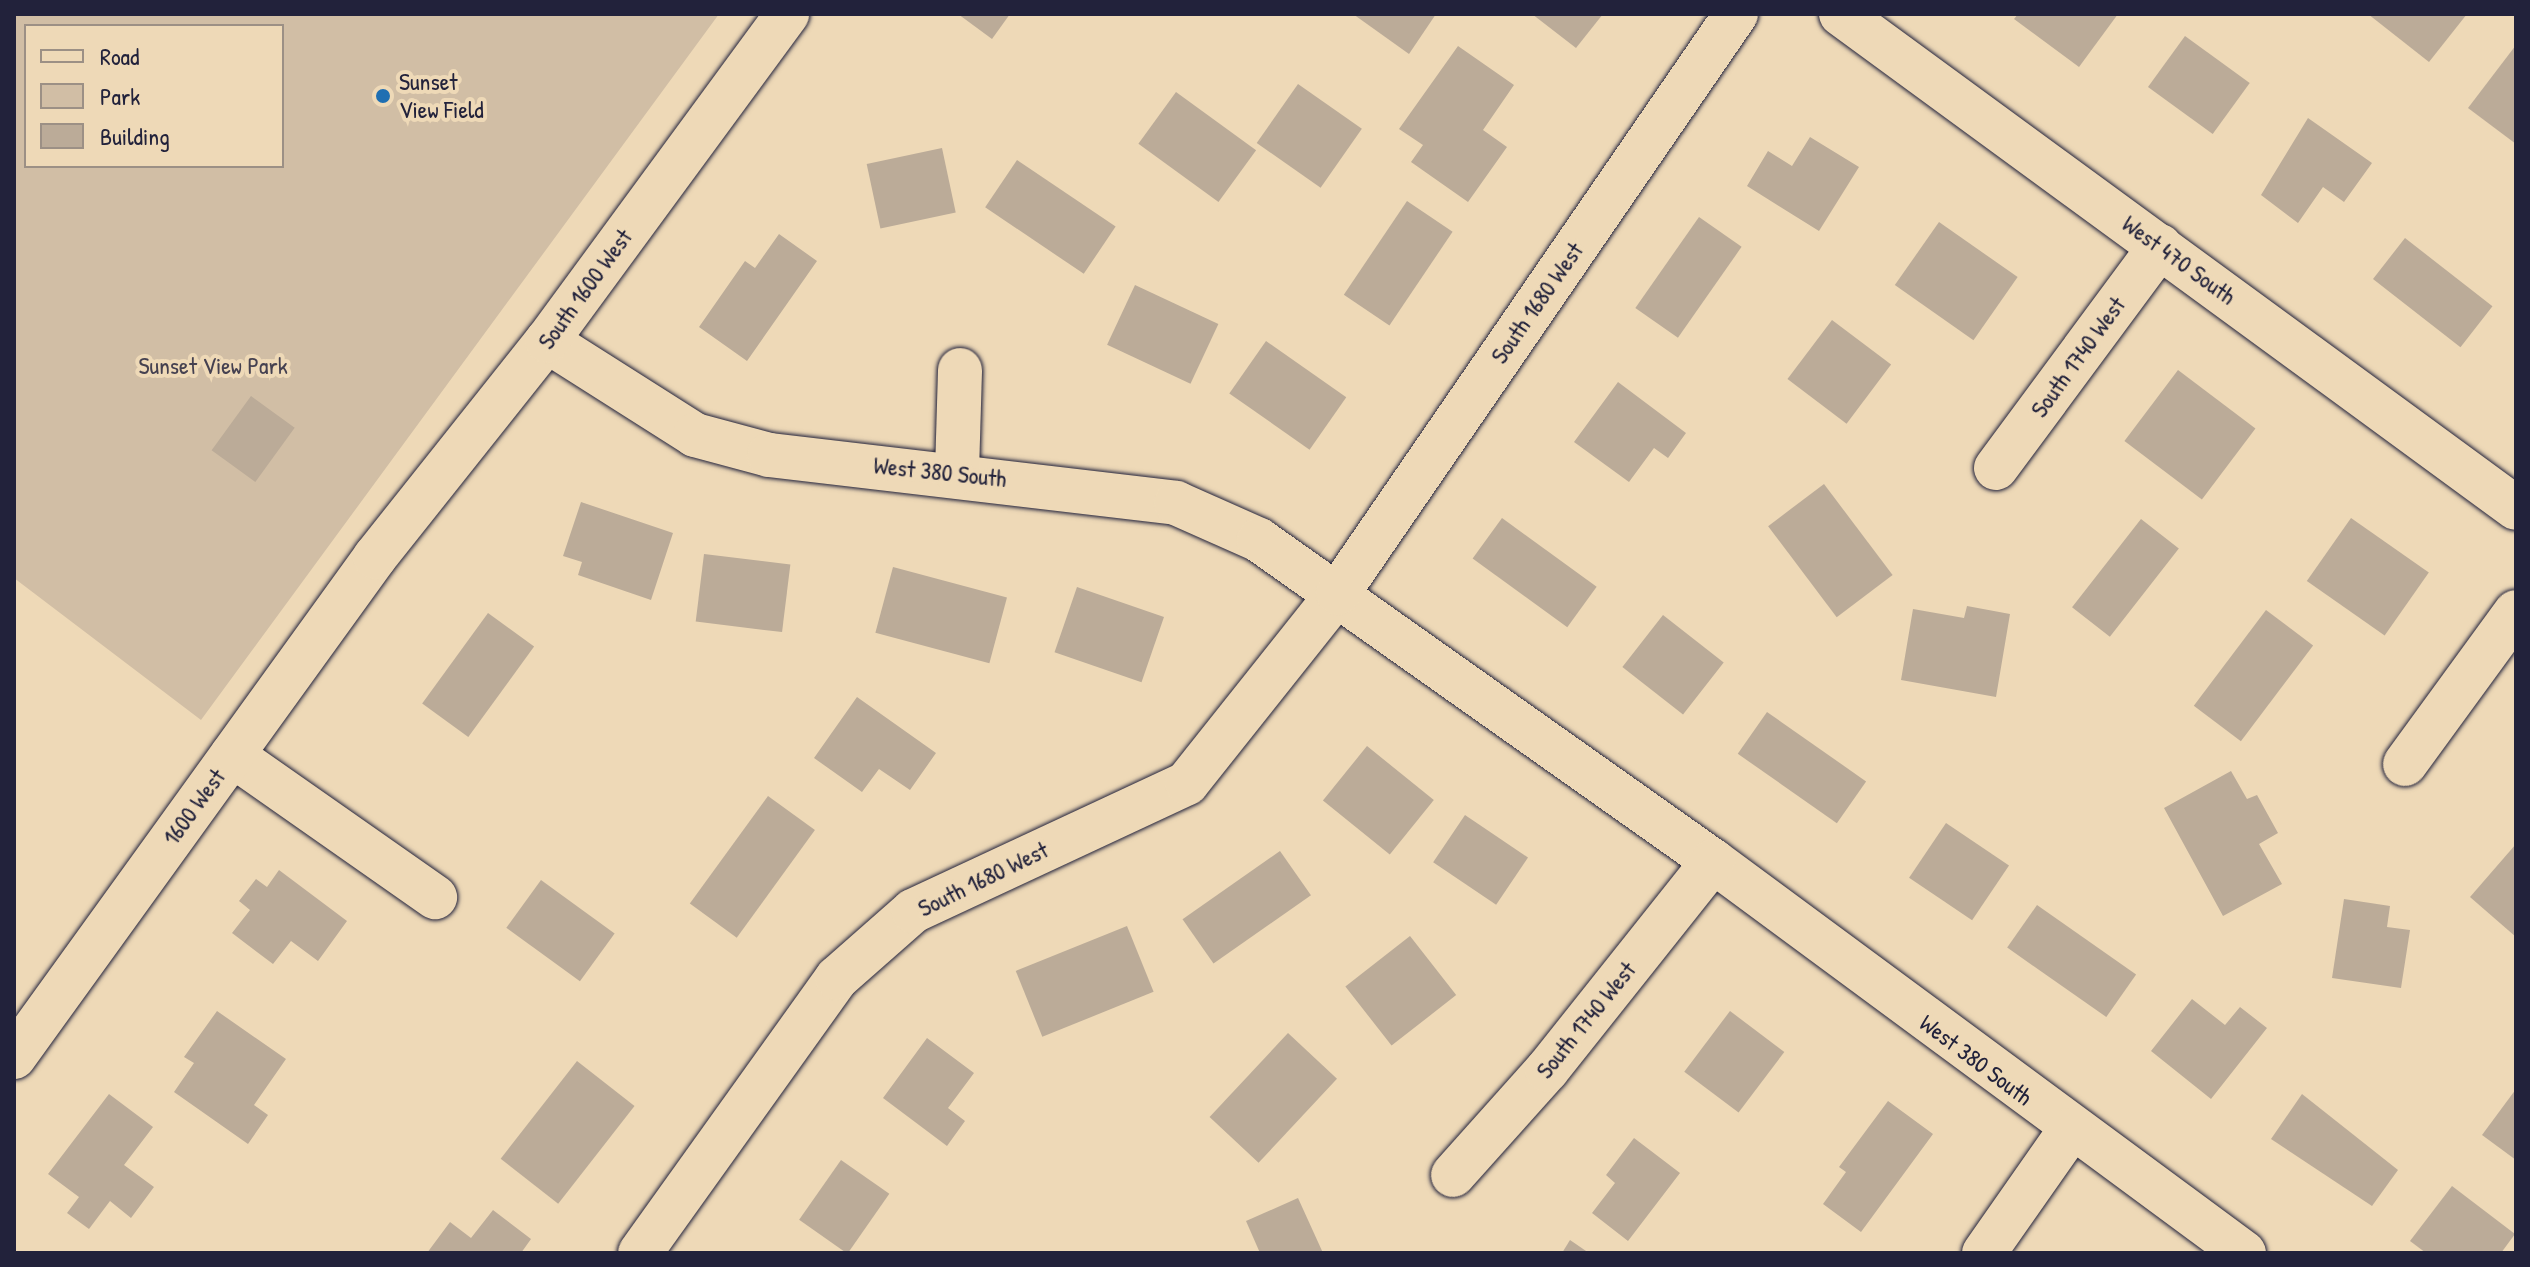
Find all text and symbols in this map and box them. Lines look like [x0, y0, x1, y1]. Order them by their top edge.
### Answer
legend [24, 24, 284, 168]
text: Road [100, 40, 139, 72]
place label: Sunset View Field [399, 68, 484, 124]
text: Park [100, 80, 140, 112]
marker: Sunset View Field [374, 87, 392, 105]
text: Building [100, 120, 170, 152]
street label: West 470 South [2117, 209, 2241, 311]
street label: South 1600 West [532, 223, 638, 355]
street label: South 1680 West [1485, 237, 1589, 369]
street label: South 1740 West [2025, 291, 2131, 423]
park label: Sunset View Park [138, 352, 288, 380]
street label: West 380 South [872, 451, 1008, 493]
street label: 1600 West [157, 763, 231, 851]
street label: South 1680 West [913, 835, 1053, 923]
street label: South 1740 West [1530, 956, 1642, 1084]
street label: West 380 South [1914, 1008, 2038, 1112]

